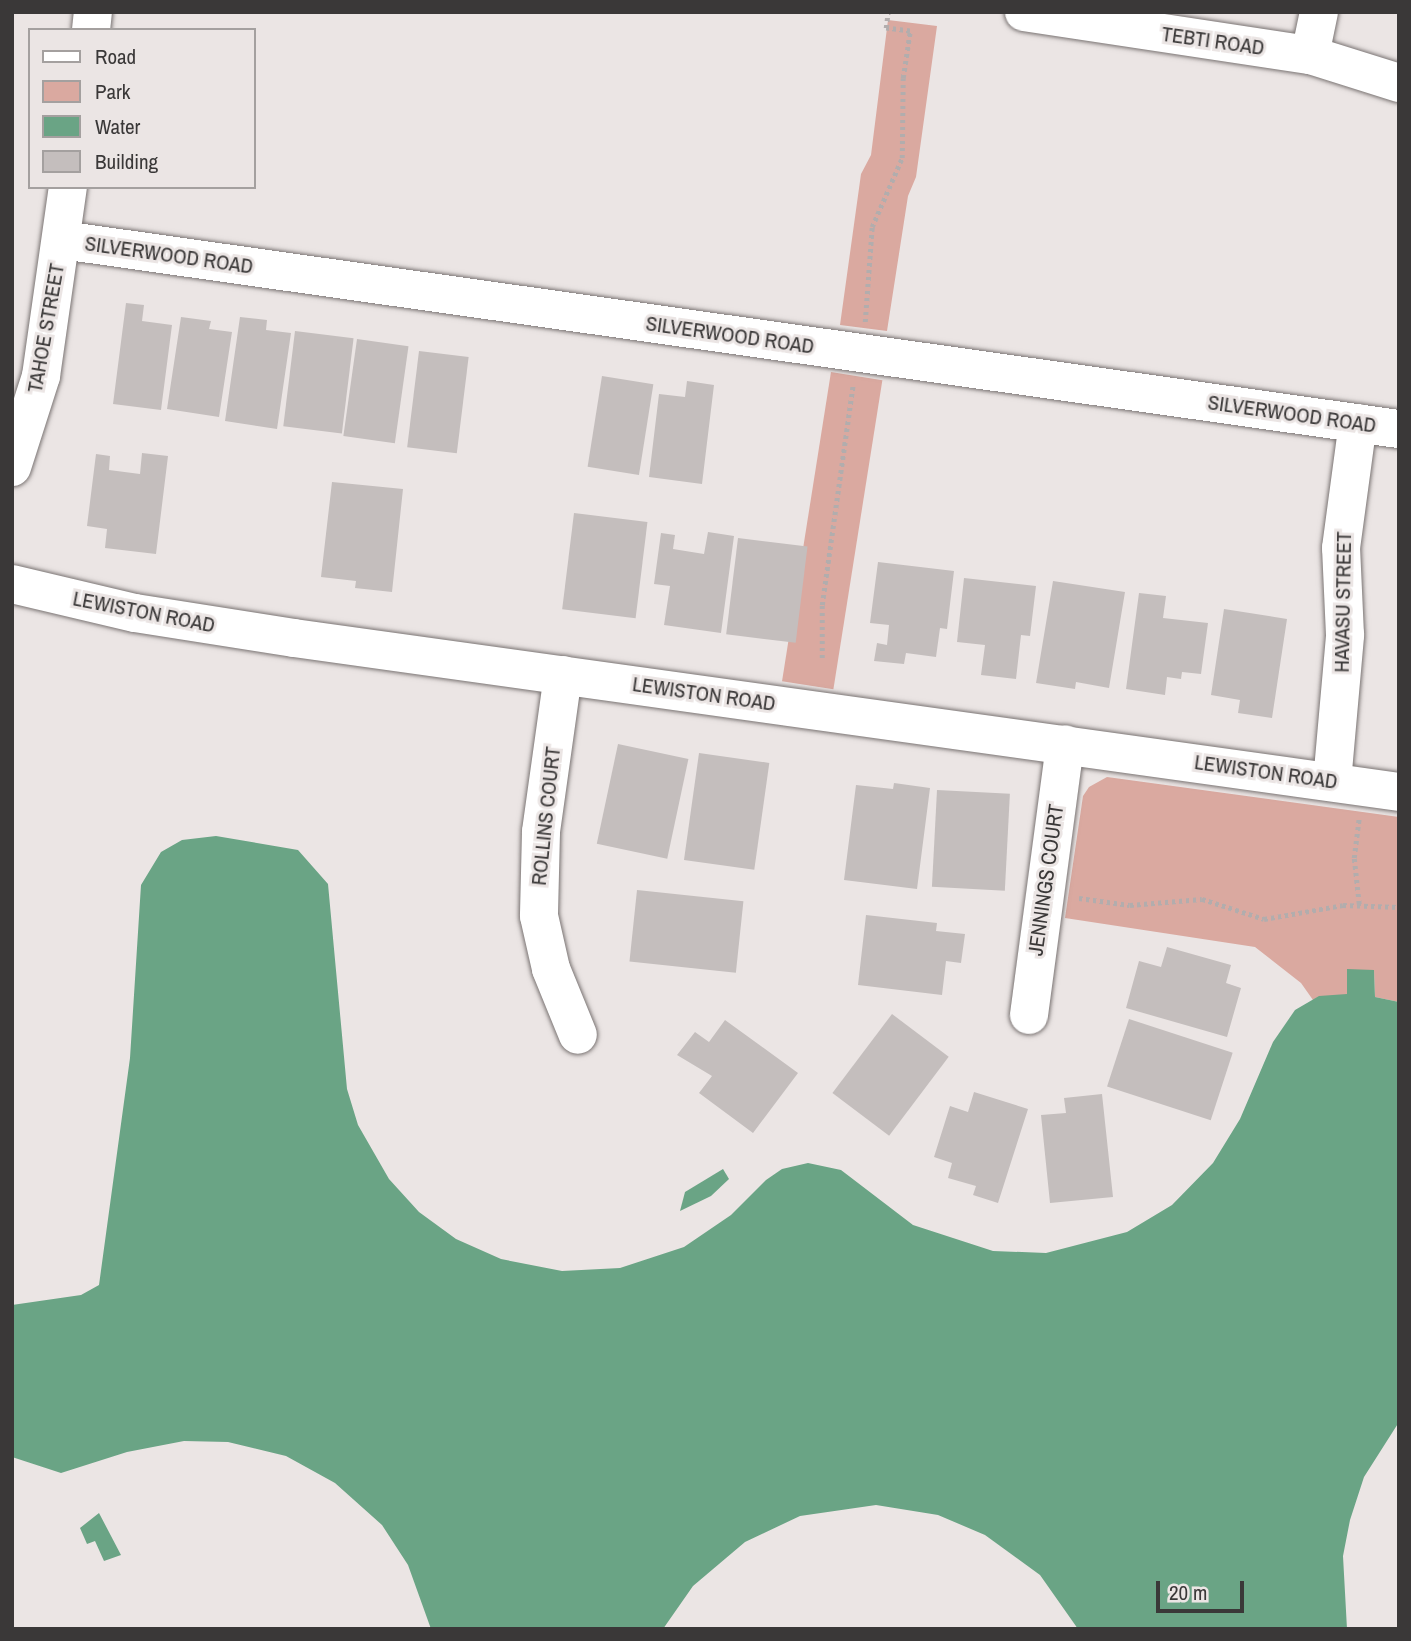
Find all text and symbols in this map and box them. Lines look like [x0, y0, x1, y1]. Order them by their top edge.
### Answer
street label: TEBTI ROAD [1160, 21, 1266, 61]
legend [28, 28, 256, 189]
text: Road [95, 42, 136, 71]
text: Park [95, 77, 130, 106]
text: Water [95, 112, 140, 141]
text: Building [95, 147, 158, 176]
street label: SILVERWOOD ROAD [83, 231, 255, 279]
street label: TAHOE STREET [22, 261, 70, 395]
street label: SILVERWOOD ROAD [644, 311, 816, 359]
street label: SILVERWOOD ROAD [1206, 390, 1378, 438]
street label: HAVASU STREET [1329, 531, 1357, 673]
street label: LEWISTON ROAD [71, 586, 217, 638]
street label: LEWISTON ROAD [631, 671, 777, 717]
street label: ROLLINS COURT [526, 745, 566, 887]
street label: LEWISTON ROAD [1193, 749, 1339, 795]
street label: JENNINGS COURT [1023, 803, 1069, 957]
scale bar [1159, 1568, 1246, 1612]
text: 20 m [1169, 1578, 1207, 1607]

